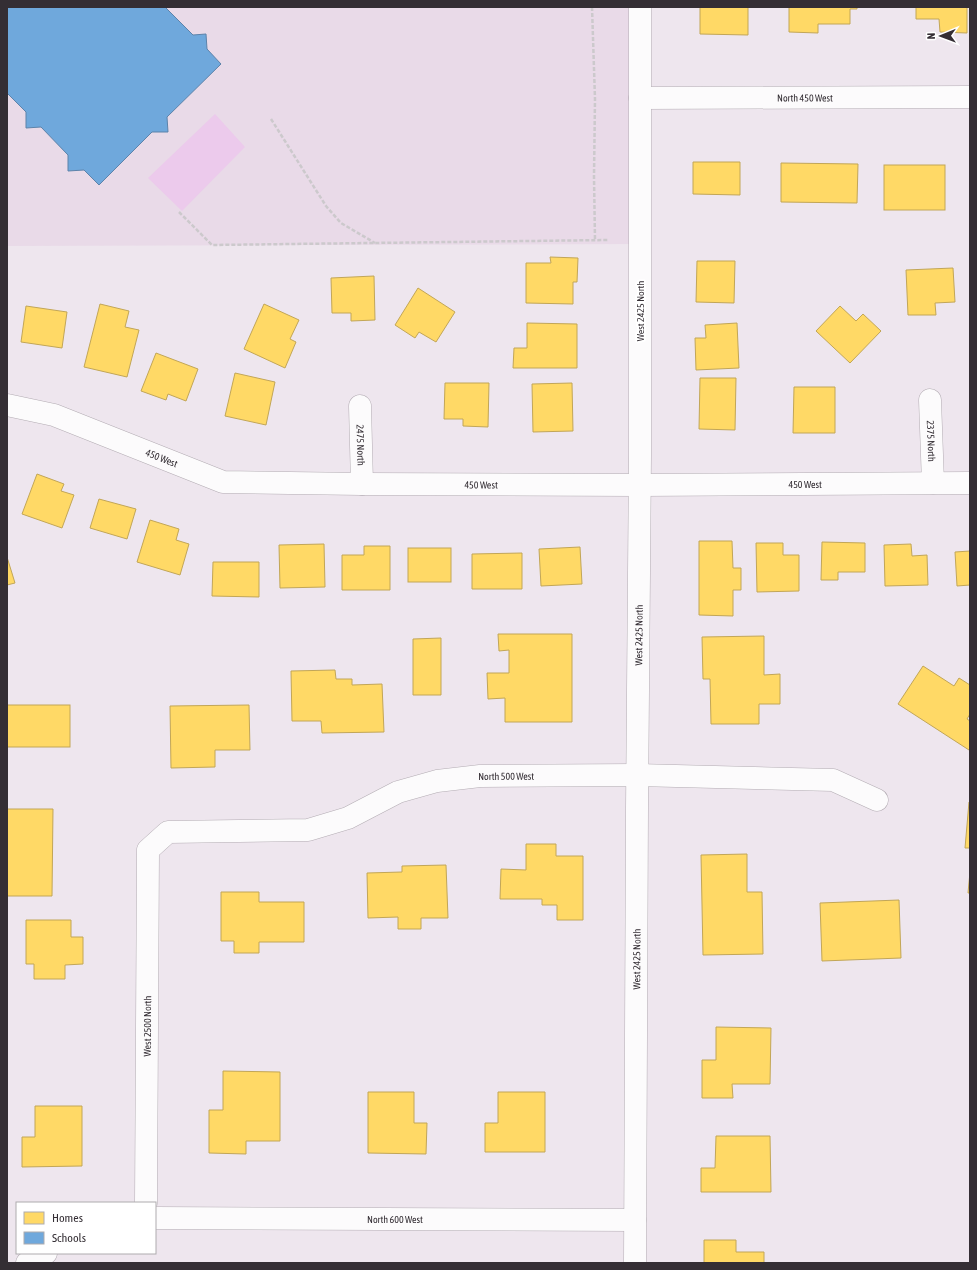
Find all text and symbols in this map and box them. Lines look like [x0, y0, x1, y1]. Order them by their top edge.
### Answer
north arrow [921, 16, 961, 56]
text: N [925, 33, 937, 40]
street label: North 450 West [777, 92, 833, 104]
street label: West 2425 North [635, 281, 646, 341]
street label: 2375 North [925, 420, 937, 462]
street label: 2475 North [354, 424, 367, 466]
street label: 450 West [144, 447, 179, 470]
street label: 450 West [464, 479, 498, 490]
street label: 450 West [788, 479, 822, 490]
street label: West 2425 North [633, 604, 645, 665]
street label: North 500 West [478, 771, 534, 782]
street label: West 2425 North [631, 928, 642, 989]
street label: West 2500 North [142, 995, 153, 1056]
legend [16, 1202, 156, 1254]
text: Homes [52, 1211, 83, 1225]
street label: North 600 West [367, 1214, 423, 1225]
text: Schools [52, 1231, 86, 1245]

